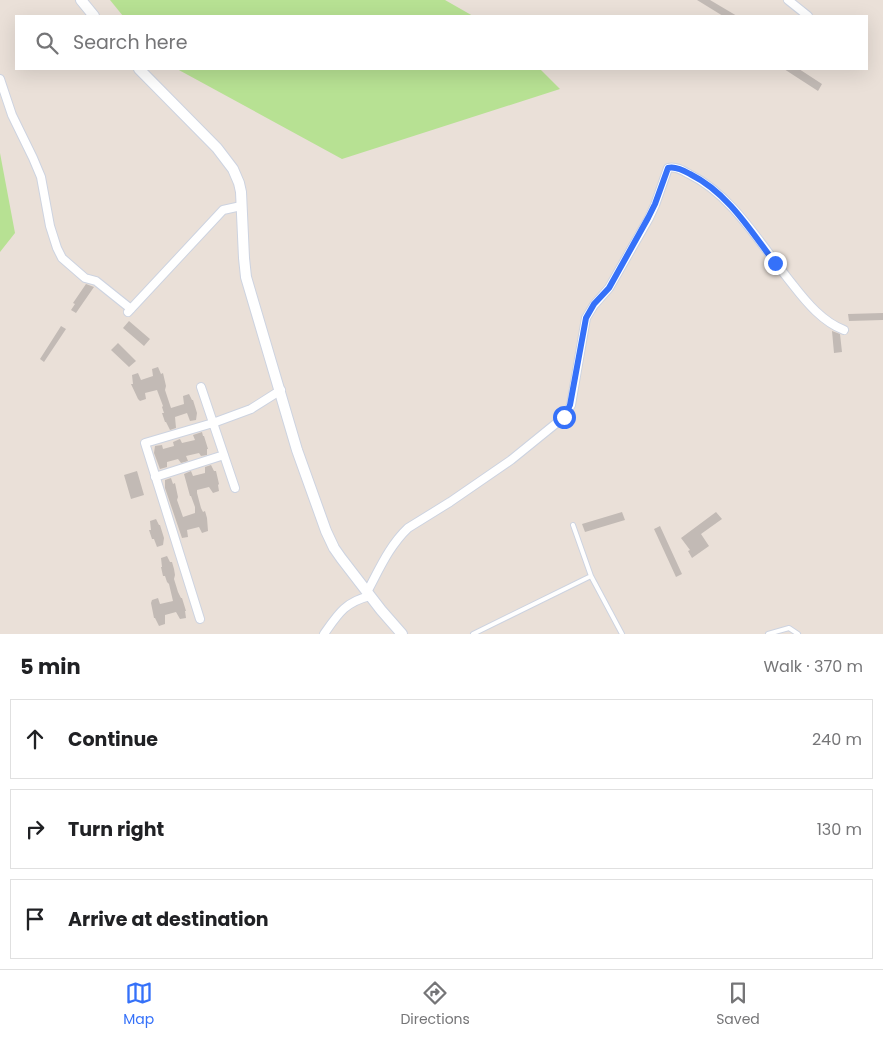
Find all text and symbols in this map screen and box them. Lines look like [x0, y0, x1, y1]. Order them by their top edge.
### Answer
search box [15, 15, 868, 70]
icon: search [33, 29, 61, 57]
text: Search here [73, 29, 187, 56]
route end [764, 252, 787, 275]
route start [553, 406, 576, 429]
text: 5 min [20, 652, 81, 681]
text: Walk · 370 m [763, 655, 863, 678]
icon: ahead [21, 725, 49, 753]
text: Continue [68, 726, 158, 753]
text: 240 m [812, 728, 862, 751]
icon: right [21, 815, 49, 843]
text: Turn right [68, 816, 164, 843]
text: 130 m [817, 818, 862, 841]
icon: arrive [21, 905, 49, 933]
text: Arrive at destination [68, 906, 269, 933]
tab: Map [123, 979, 154, 1030]
tab: Directions [400, 979, 470, 1030]
tab: Saved [716, 979, 760, 1030]

